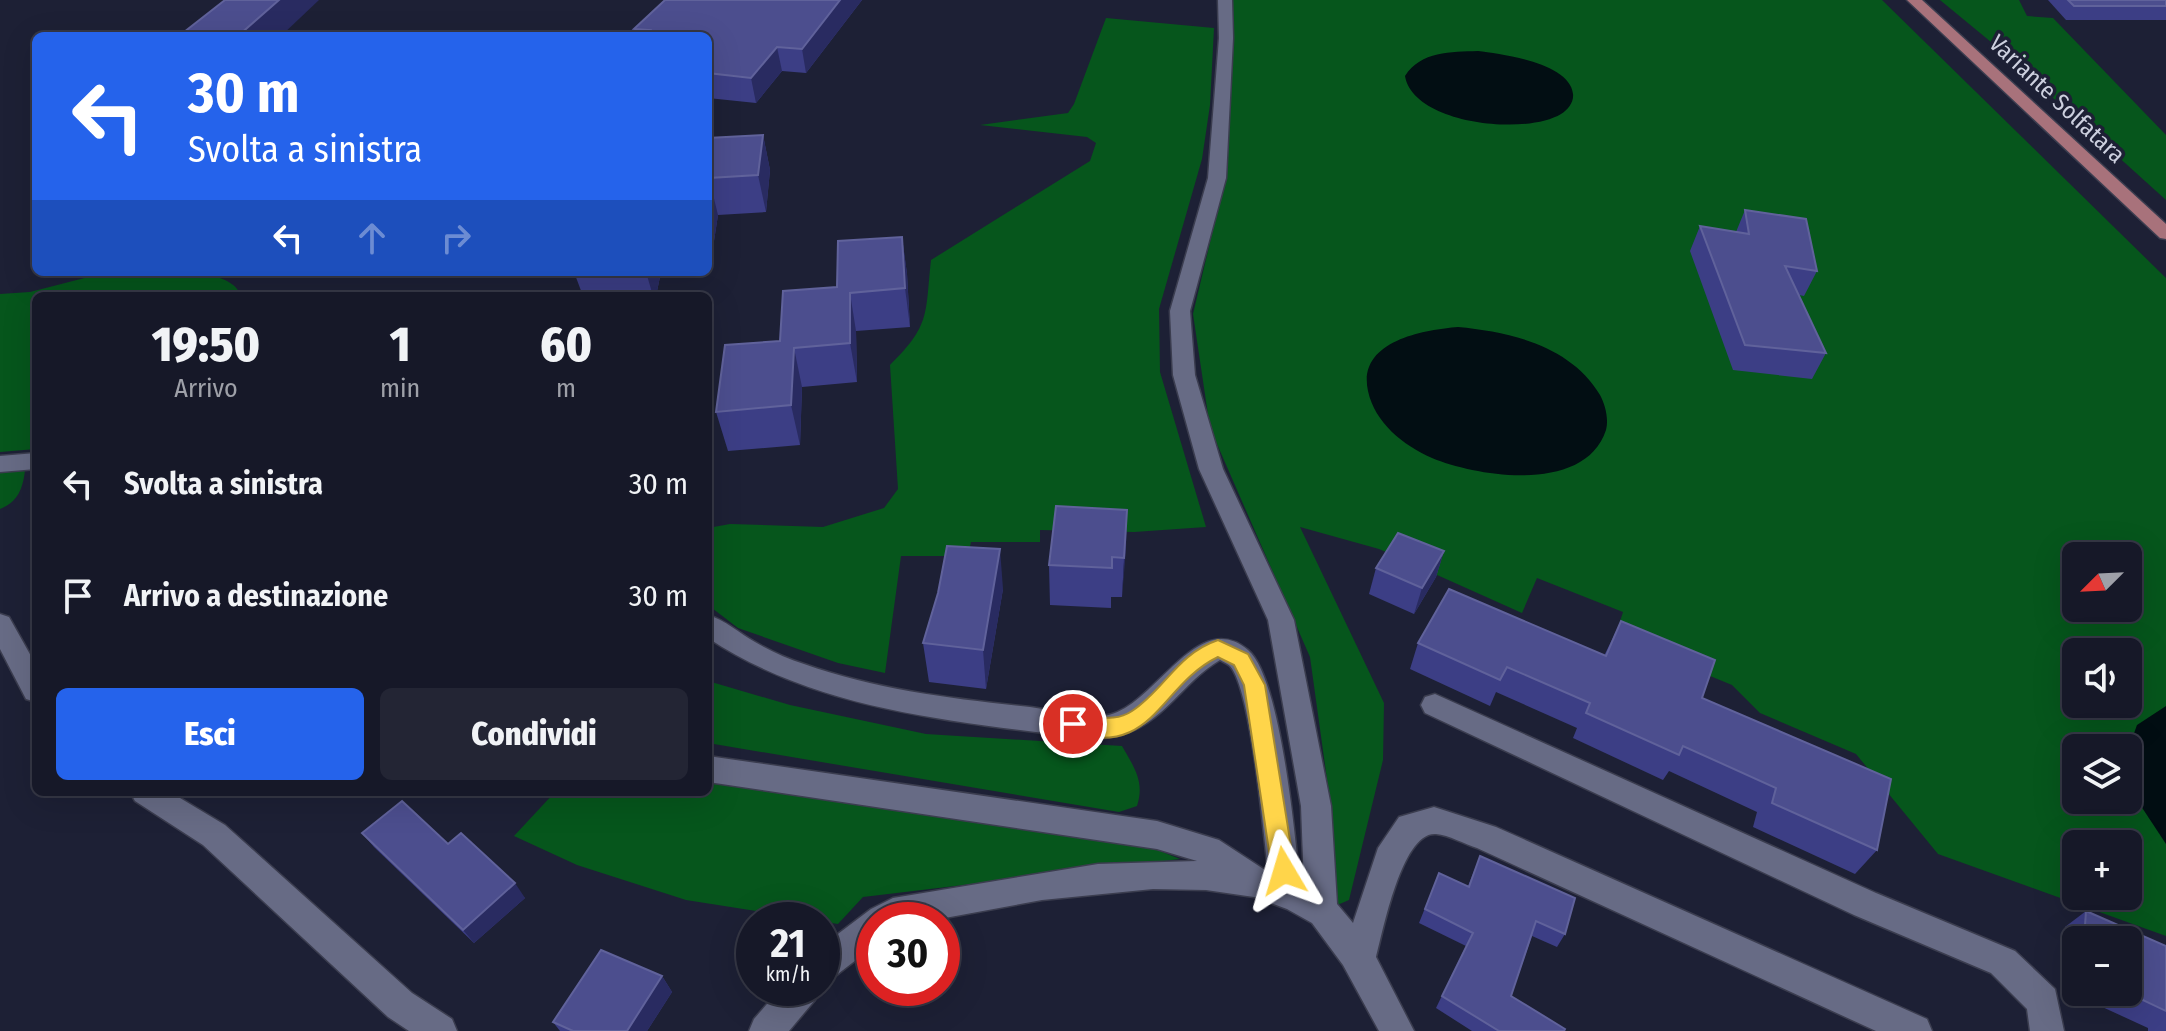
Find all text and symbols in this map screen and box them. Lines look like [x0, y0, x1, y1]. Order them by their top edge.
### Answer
street label: Variante Solfatara [1983, 29, 2131, 169]
text: 30 m [188, 60, 299, 127]
icon: left [56, 64, 160, 168]
text: Svolta a sinistra [188, 128, 422, 172]
icon: left [266, 216, 310, 260]
icon: ahead [350, 216, 394, 260]
icon: right [434, 216, 478, 260]
text: 19:50 [152, 316, 260, 374]
text: 1 [390, 316, 410, 374]
text: 60 [540, 316, 592, 374]
text: Arrivo [174, 373, 238, 404]
text: min [380, 373, 420, 404]
text: m [556, 373, 576, 404]
icon: left [56, 462, 100, 506]
text: Svolta a sinistra [124, 466, 323, 502]
text: 30 m [629, 466, 688, 502]
north arrow [2062, 542, 2142, 622]
map controls [2062, 542, 2142, 1006]
icon: arrive [56, 574, 100, 618]
text: Arrivo a destinazione [124, 578, 388, 614]
text: 30 m [629, 578, 688, 614]
button: sound [2062, 638, 2142, 718]
button: Esci [56, 688, 364, 780]
button: Condividi [380, 688, 688, 780]
pin [1039, 690, 1107, 758]
icon: arrive [1051, 702, 1095, 746]
button: layers [2062, 734, 2142, 814]
position arrow [1242, 829, 1326, 913]
button: + [2062, 830, 2142, 910]
speed limit sign: 30 [856, 902, 960, 1006]
text: 21 [771, 920, 805, 968]
button: − [2062, 926, 2142, 1006]
text: km/h [766, 962, 810, 986]

